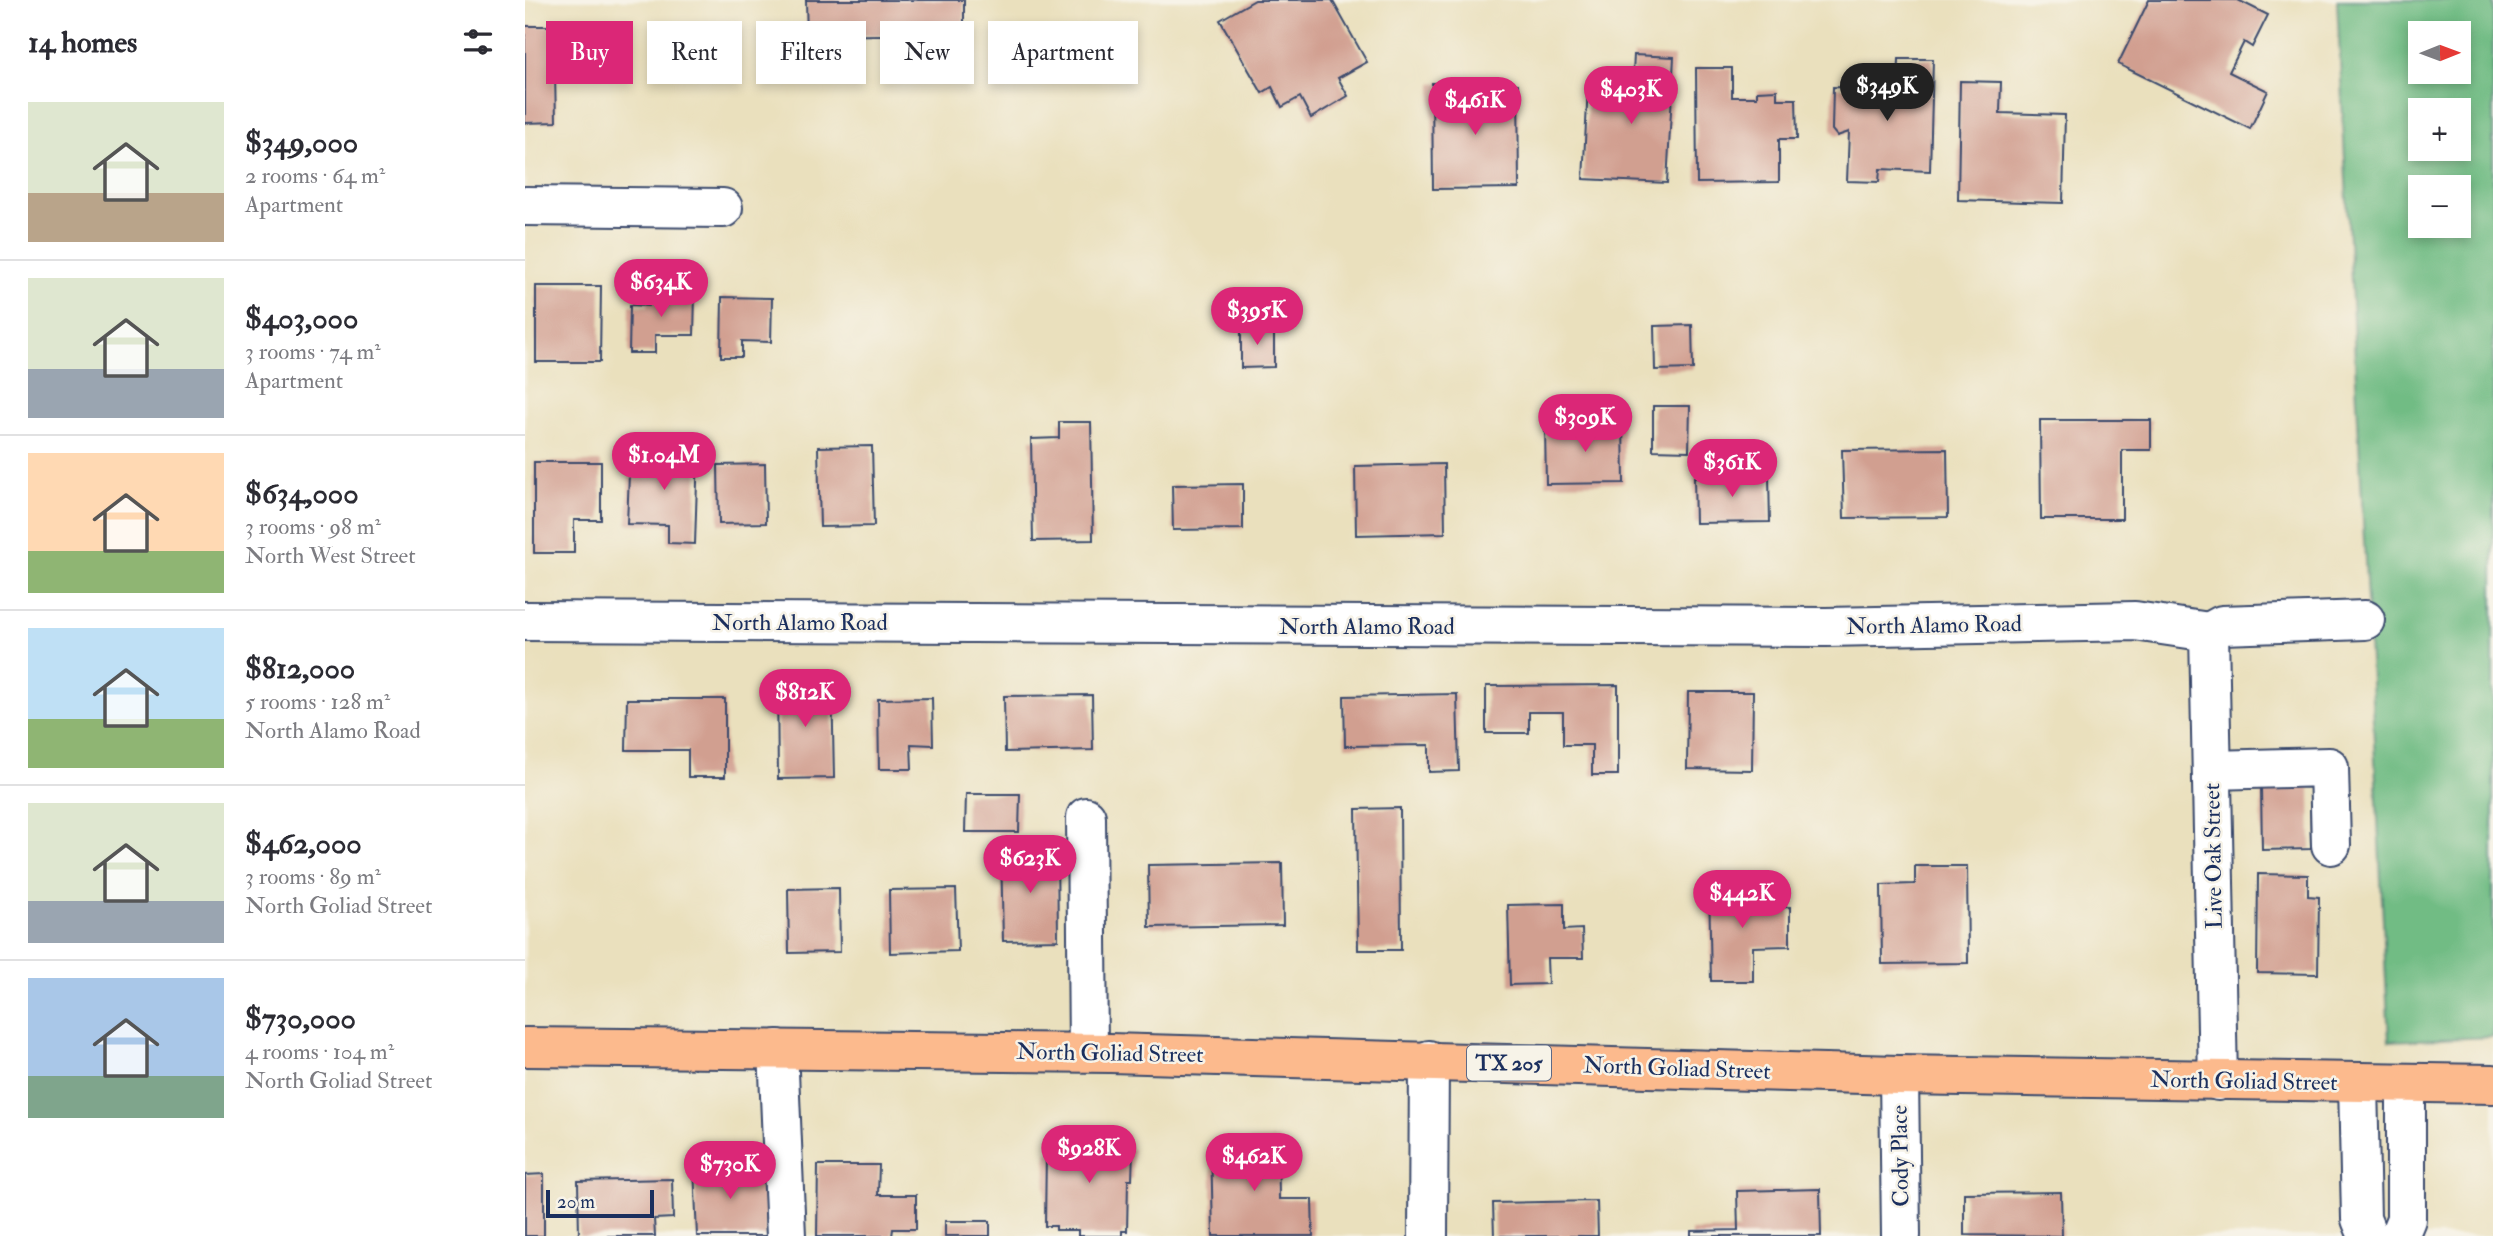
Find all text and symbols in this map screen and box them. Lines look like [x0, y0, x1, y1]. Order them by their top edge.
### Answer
chip: Buy [546, 21, 633, 84]
chip: Rent [647, 21, 742, 84]
chip: Filters [756, 21, 866, 84]
chip: New [880, 21, 974, 84]
chip: Apartment [988, 21, 1138, 84]
north arrow [2408, 21, 2471, 84]
map controls [2408, 21, 2471, 238]
icon: filters [459, 23, 497, 61]
text: 14 homes [28, 24, 137, 61]
pin: $349K [1838, 64, 1936, 123]
pin: $403K [1582, 66, 1680, 126]
text: $349K [1856, 71, 1918, 100]
text: $403K [1600, 74, 1662, 103]
pin: $461K [1426, 78, 1524, 137]
text: $461K [1444, 85, 1506, 114]
button: + [2408, 98, 2471, 161]
text: $349,000 [245, 124, 358, 161]
icon: home [84, 130, 168, 214]
text: 2 rooms · 64 m² [245, 161, 385, 190]
button: − [2408, 175, 2471, 238]
text: Apartment [245, 190, 343, 219]
pin: $634K [612, 260, 710, 319]
text: $634K [630, 267, 692, 296]
pin: $395K [1208, 288, 1306, 347]
text: $395K [1227, 295, 1287, 324]
text: $403,000 [245, 300, 358, 337]
icon: home [84, 306, 168, 390]
text: 3 rooms · 74 m² [245, 337, 381, 366]
text: Apartment [245, 366, 343, 395]
pin: $309K [1536, 394, 1634, 454]
text: $309K [1554, 402, 1616, 431]
pin: $1.04M [607, 433, 721, 492]
text: $1.04M [628, 440, 700, 469]
pin: $361K [1683, 440, 1781, 499]
text: $361K [1703, 447, 1761, 476]
text: $634,000 [245, 475, 359, 512]
icon: home [84, 481, 168, 565]
text: 3 rooms · 98 m² [245, 512, 381, 541]
text: North West Street [245, 541, 416, 570]
street label: North Alamo Road [712, 608, 888, 637]
street label: North Alamo Road [1846, 609, 2022, 641]
street label: North Alamo Road [1279, 612, 1455, 641]
text: $812,000 [245, 650, 355, 687]
icon: home [84, 656, 168, 740]
pin: $812K [756, 670, 854, 729]
text: $812K [775, 677, 835, 706]
text: 5 rooms · 128 m² [245, 687, 390, 716]
text: North Alamo Road [245, 716, 421, 745]
street label: Live Oak Street [2197, 783, 2229, 929]
text: $462,000 [245, 825, 362, 862]
icon: home [84, 831, 168, 915]
pin: $623K [981, 836, 1079, 895]
text: $623K [999, 843, 1061, 872]
text: 3 rooms · 89 m² [245, 862, 381, 891]
pin: $442K [1693, 870, 1791, 930]
text: $442K [1709, 878, 1775, 907]
text: North Goliad Street [245, 891, 432, 920]
text: $730,000 [245, 1000, 356, 1037]
icon: home [84, 1006, 168, 1090]
text: 4 rooms · 104 m² [245, 1037, 394, 1066]
street label: North Goliad Street [1016, 1037, 1204, 1069]
road number: TX 205 [1467, 1046, 1551, 1080]
street label: North Goliad Street [1583, 1050, 1771, 1086]
street label: North Goliad Street [2150, 1065, 2338, 1097]
text: North Goliad Street [245, 1066, 432, 1095]
street label: Cody Place [1885, 1104, 1915, 1207]
pin: $928K [1040, 1126, 1138, 1185]
text: $928K [1057, 1133, 1121, 1162]
pin: $462K [1205, 1134, 1303, 1193]
text: $462K [1222, 1141, 1286, 1170]
pin: $730K [681, 1142, 779, 1201]
text: $730K [700, 1149, 760, 1178]
scale bar [546, 1187, 655, 1219]
text: 20 m [557, 1190, 595, 1214]

